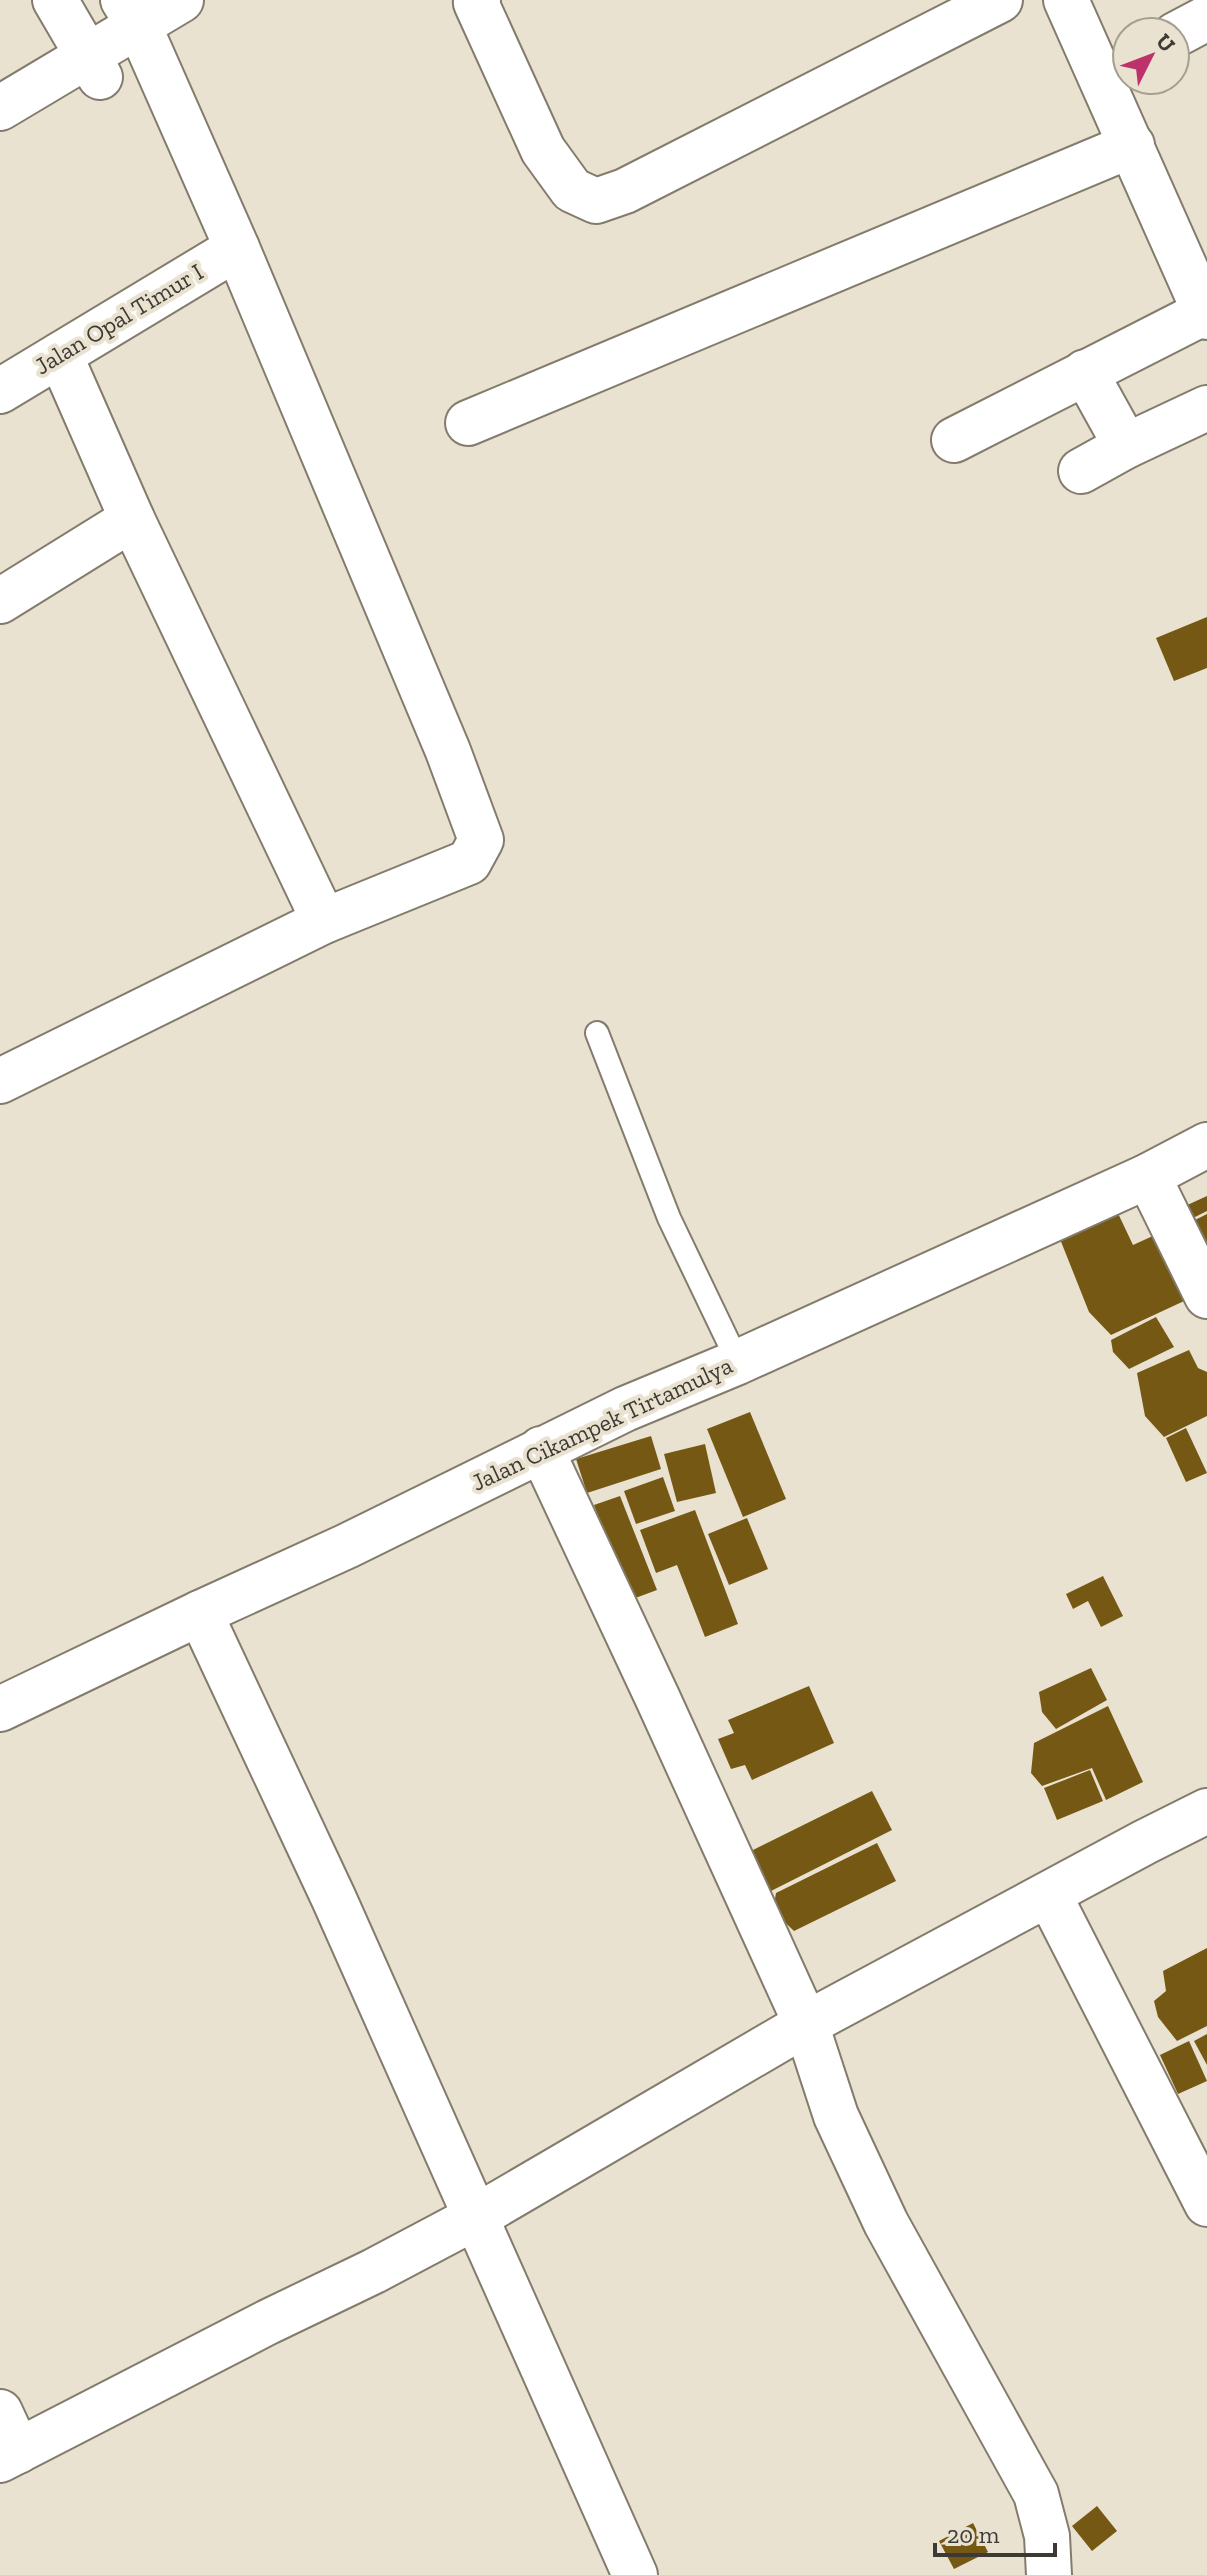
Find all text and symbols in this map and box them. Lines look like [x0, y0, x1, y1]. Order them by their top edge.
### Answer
north arrow [1111, 16, 1191, 96]
text: U [1150, 28, 1181, 58]
street label: Jalan Opal Timur I [29, 257, 208, 380]
street label: Jalan Cikampek Tirtamulya [467, 1350, 737, 1497]
scale bar [935, 2507, 1055, 2557]
text: 20 m [947, 2520, 1000, 2549]

